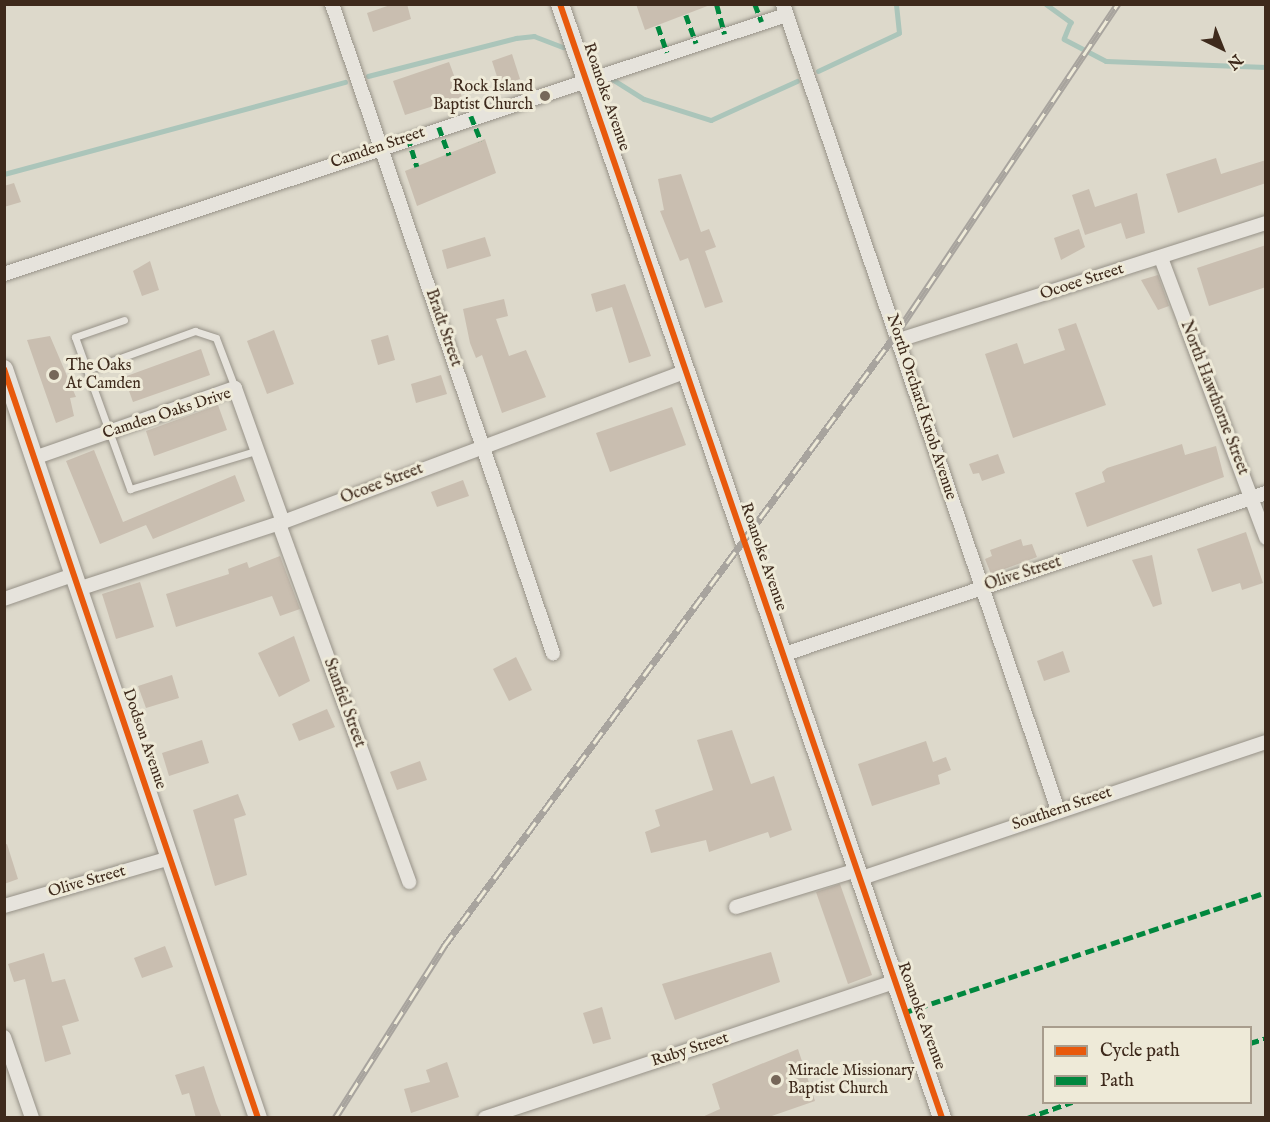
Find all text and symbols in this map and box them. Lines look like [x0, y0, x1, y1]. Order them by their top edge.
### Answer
north arrow [1192, 18, 1252, 78]
street label: Roanoke Avenue [579, 41, 633, 153]
text: N [1222, 49, 1246, 73]
place label: Rock Island Baptist Church [433, 77, 533, 115]
marker: Rock Island Baptist Church [538, 89, 552, 103]
street label: Camden Street [328, 123, 428, 173]
street label: Ocoee Street [1038, 259, 1126, 305]
street label: Bradt Street [421, 287, 465, 369]
street label: North Orchard Knob Avenue [882, 312, 960, 502]
street label: North Hawthorne Street [1176, 318, 1252, 478]
place label: The Oaks At Camden [66, 356, 141, 394]
marker: The Oaks At Camden [47, 368, 61, 382]
street label: Camden Oaks Drive [100, 384, 234, 444]
street label: Ocoee Street [338, 460, 426, 508]
street label: Roanoke Avenue [736, 501, 790, 613]
street label: Olive Street [982, 553, 1064, 595]
street label: Stanfiel Street [319, 656, 369, 750]
street label: Dodson Avenue [118, 686, 170, 792]
street label: Southern Street [1010, 783, 1114, 835]
street label: Olive Street [46, 862, 128, 902]
street label: Roanoke Avenue [893, 960, 949, 1072]
legend [1042, 1026, 1252, 1104]
street label: Ruby Street [649, 1029, 731, 1071]
text: Cycle path [1100, 1040, 1180, 1063]
place label: Miracle Missionary Baptist Church [788, 1061, 915, 1099]
text: Path [1100, 1070, 1134, 1093]
marker: Miracle Missionary Baptist Church [769, 1073, 783, 1087]

